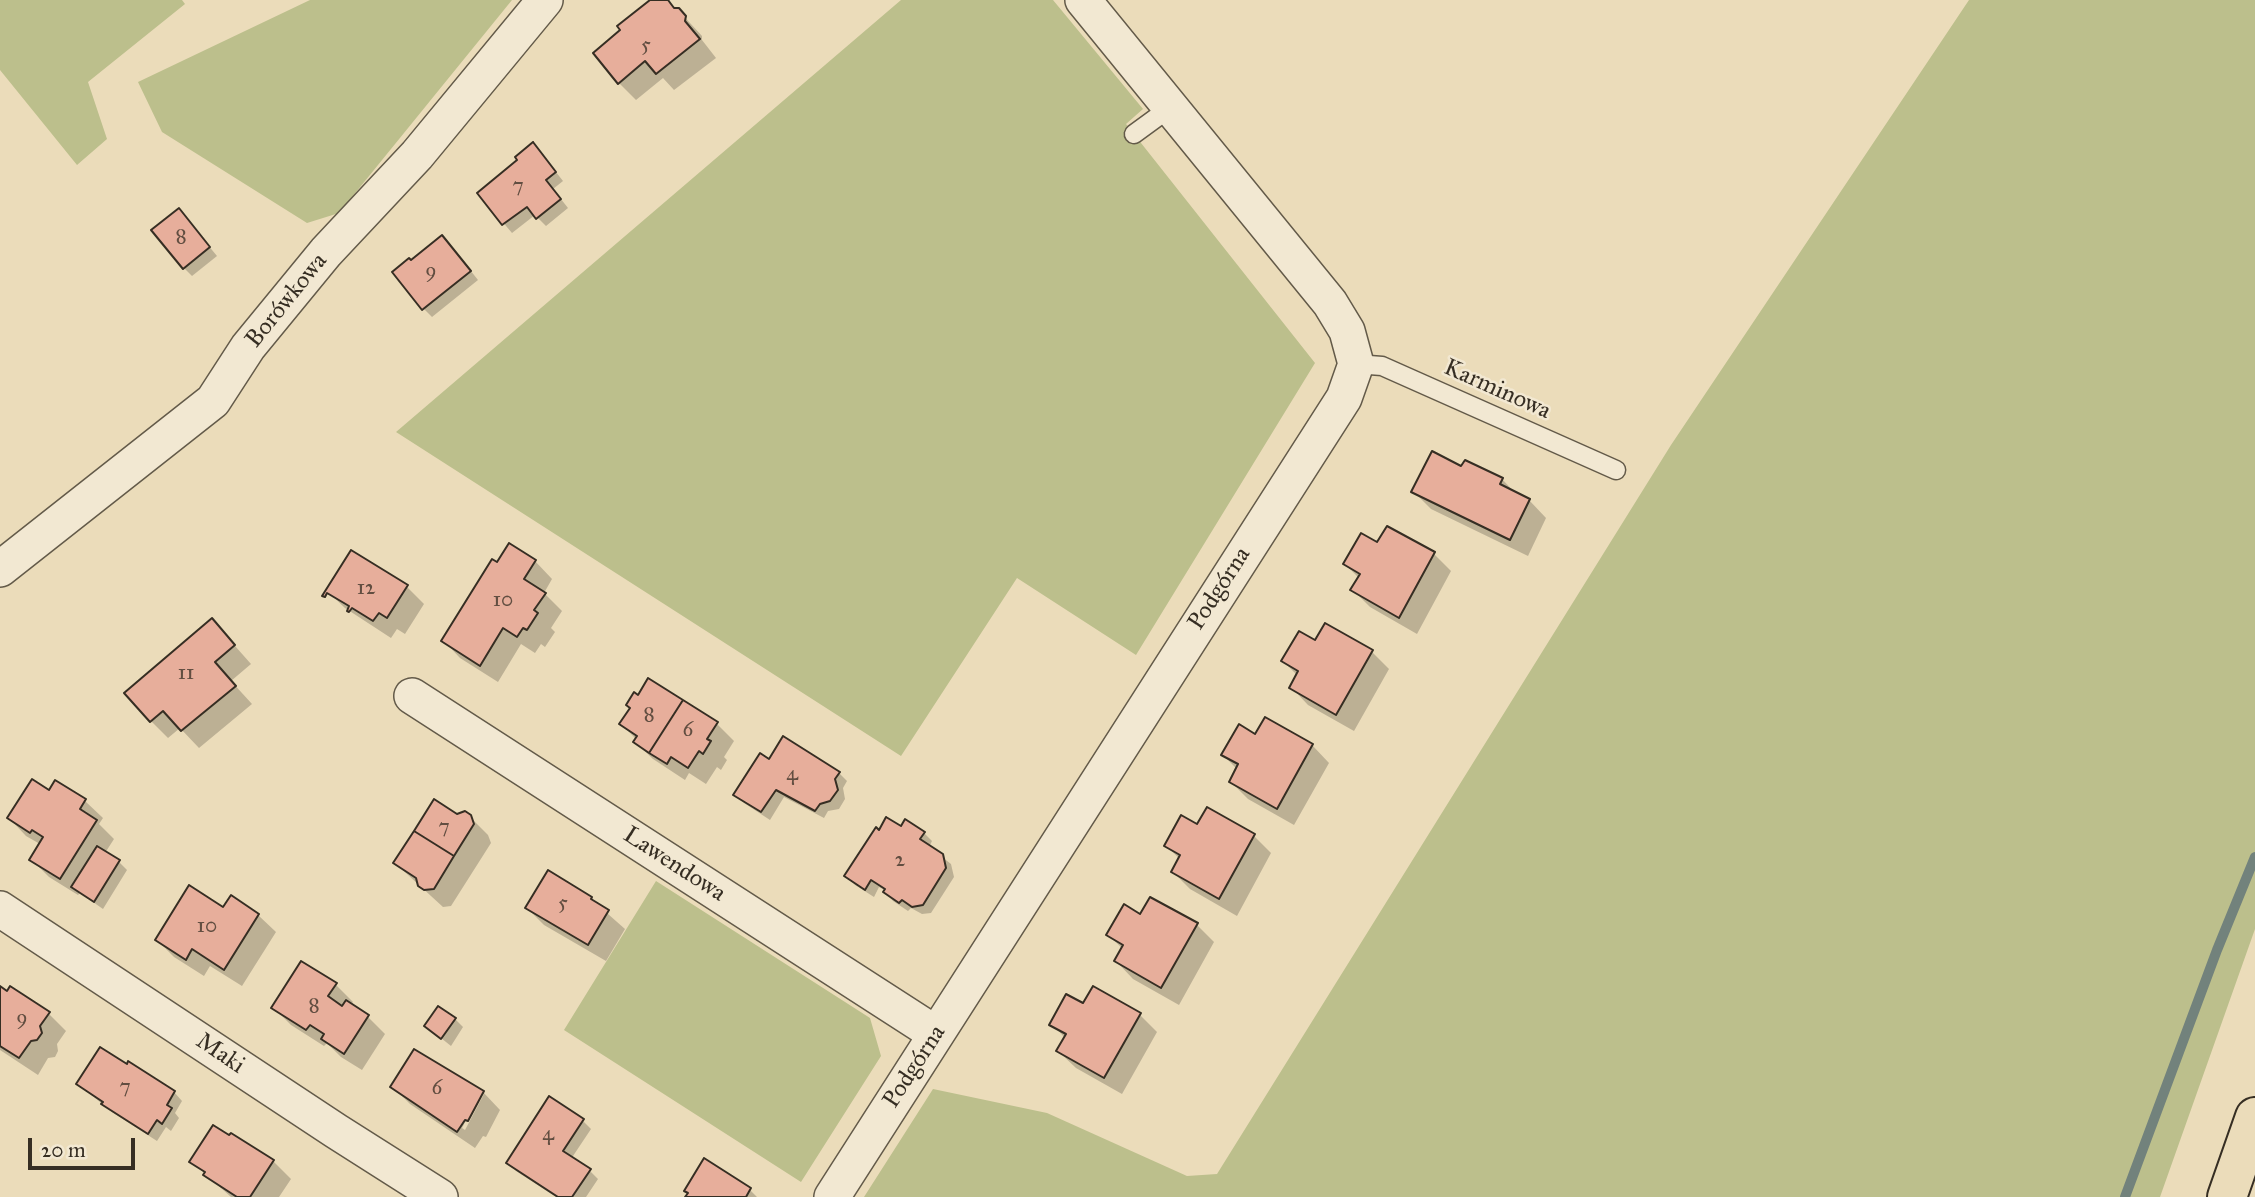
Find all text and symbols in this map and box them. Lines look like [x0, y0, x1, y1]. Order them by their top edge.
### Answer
house number: 5 [641, 33, 651, 59]
house number: 7 [512, 174, 524, 200]
house number: 8 [175, 225, 187, 251]
street label: Borówkowa [240, 248, 334, 354]
house number: 9 [425, 259, 437, 285]
street label: Karminowa [1439, 354, 1555, 426]
street label: Podgórna [1183, 542, 1257, 636]
house number: 12 [357, 576, 375, 602]
house number: 10 [493, 588, 513, 614]
house number: 11 [178, 661, 194, 687]
house number: 8 [643, 703, 655, 729]
house number: 6 [683, 718, 693, 744]
house number: 4 [786, 762, 798, 788]
house number: 7 [438, 815, 450, 841]
street label: Lawendowa [617, 821, 731, 909]
house number: 2 [895, 848, 905, 874]
house number: 5 [558, 891, 568, 917]
house number: 10 [197, 914, 217, 940]
house number: 8 [308, 994, 320, 1020]
house number: 9 [16, 1006, 28, 1032]
street label: Podgórna [878, 1020, 952, 1114]
street label: Maki [190, 1027, 250, 1081]
house number: 7 [119, 1075, 131, 1101]
house number: 6 [432, 1076, 442, 1102]
house number: 4 [542, 1122, 554, 1148]
scale bar [32, 1124, 138, 1168]
text: 20 m [41, 1137, 86, 1163]

